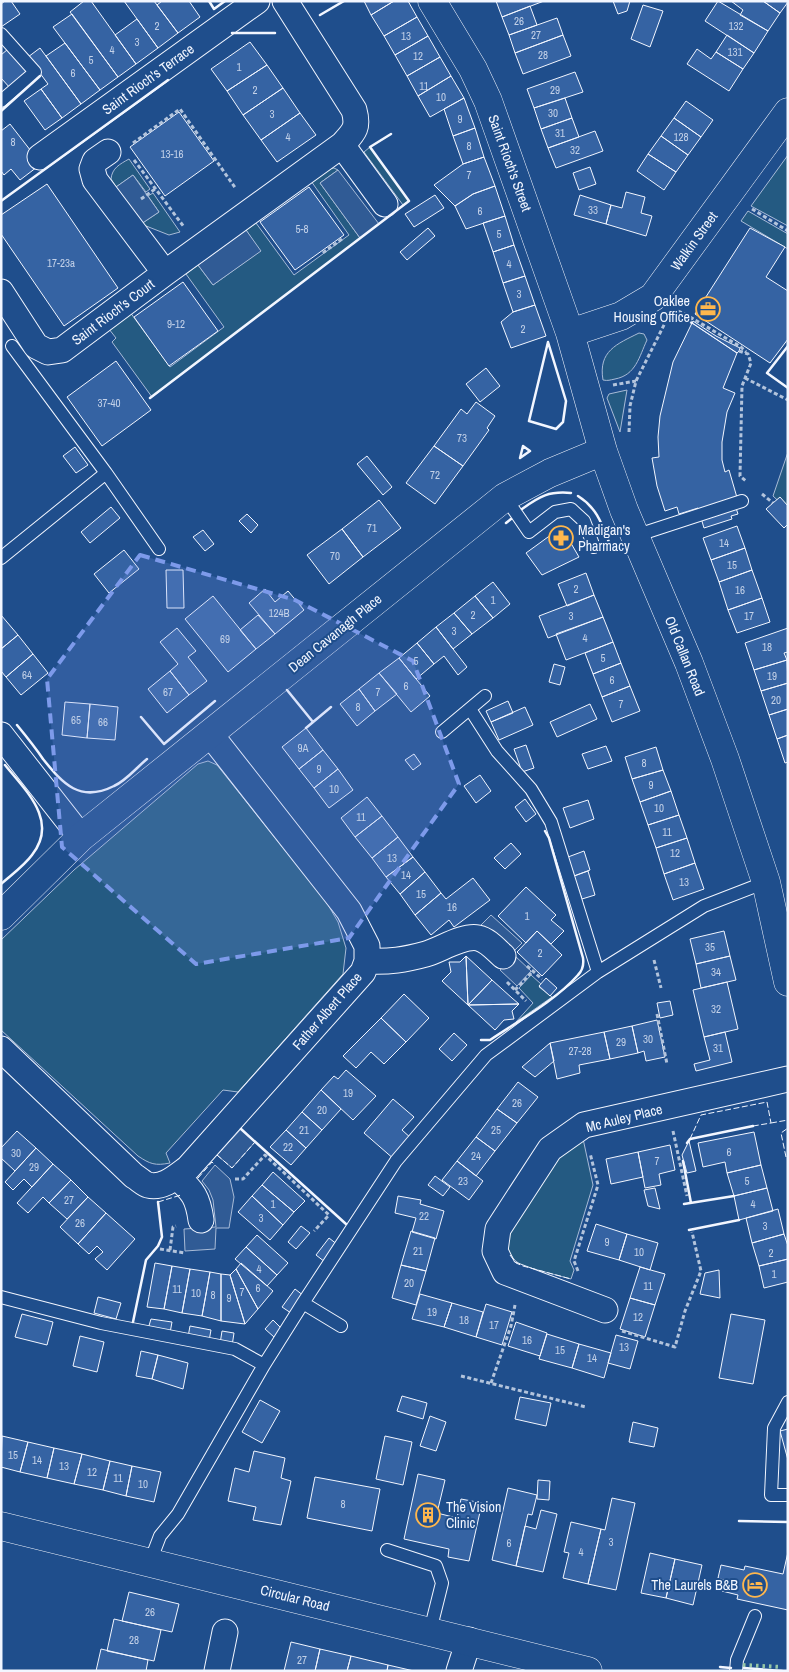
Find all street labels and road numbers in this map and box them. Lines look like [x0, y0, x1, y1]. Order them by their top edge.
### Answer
street label: Saint Rioch's Terrace [99, 40, 197, 118]
street label: Saint Rioch's Street [484, 112, 536, 214]
street label: Walkin Street [667, 208, 721, 274]
street label: Saint Rioch's Court [68, 275, 158, 349]
street label: Dean Cavanagh Place [285, 590, 385, 676]
street label: Old Callan Road [661, 614, 709, 698]
street label: Father Albert Place [288, 968, 366, 1054]
street label: Mc Auley Place [584, 1100, 664, 1136]
street label: Circular Road [258, 1581, 332, 1615]

